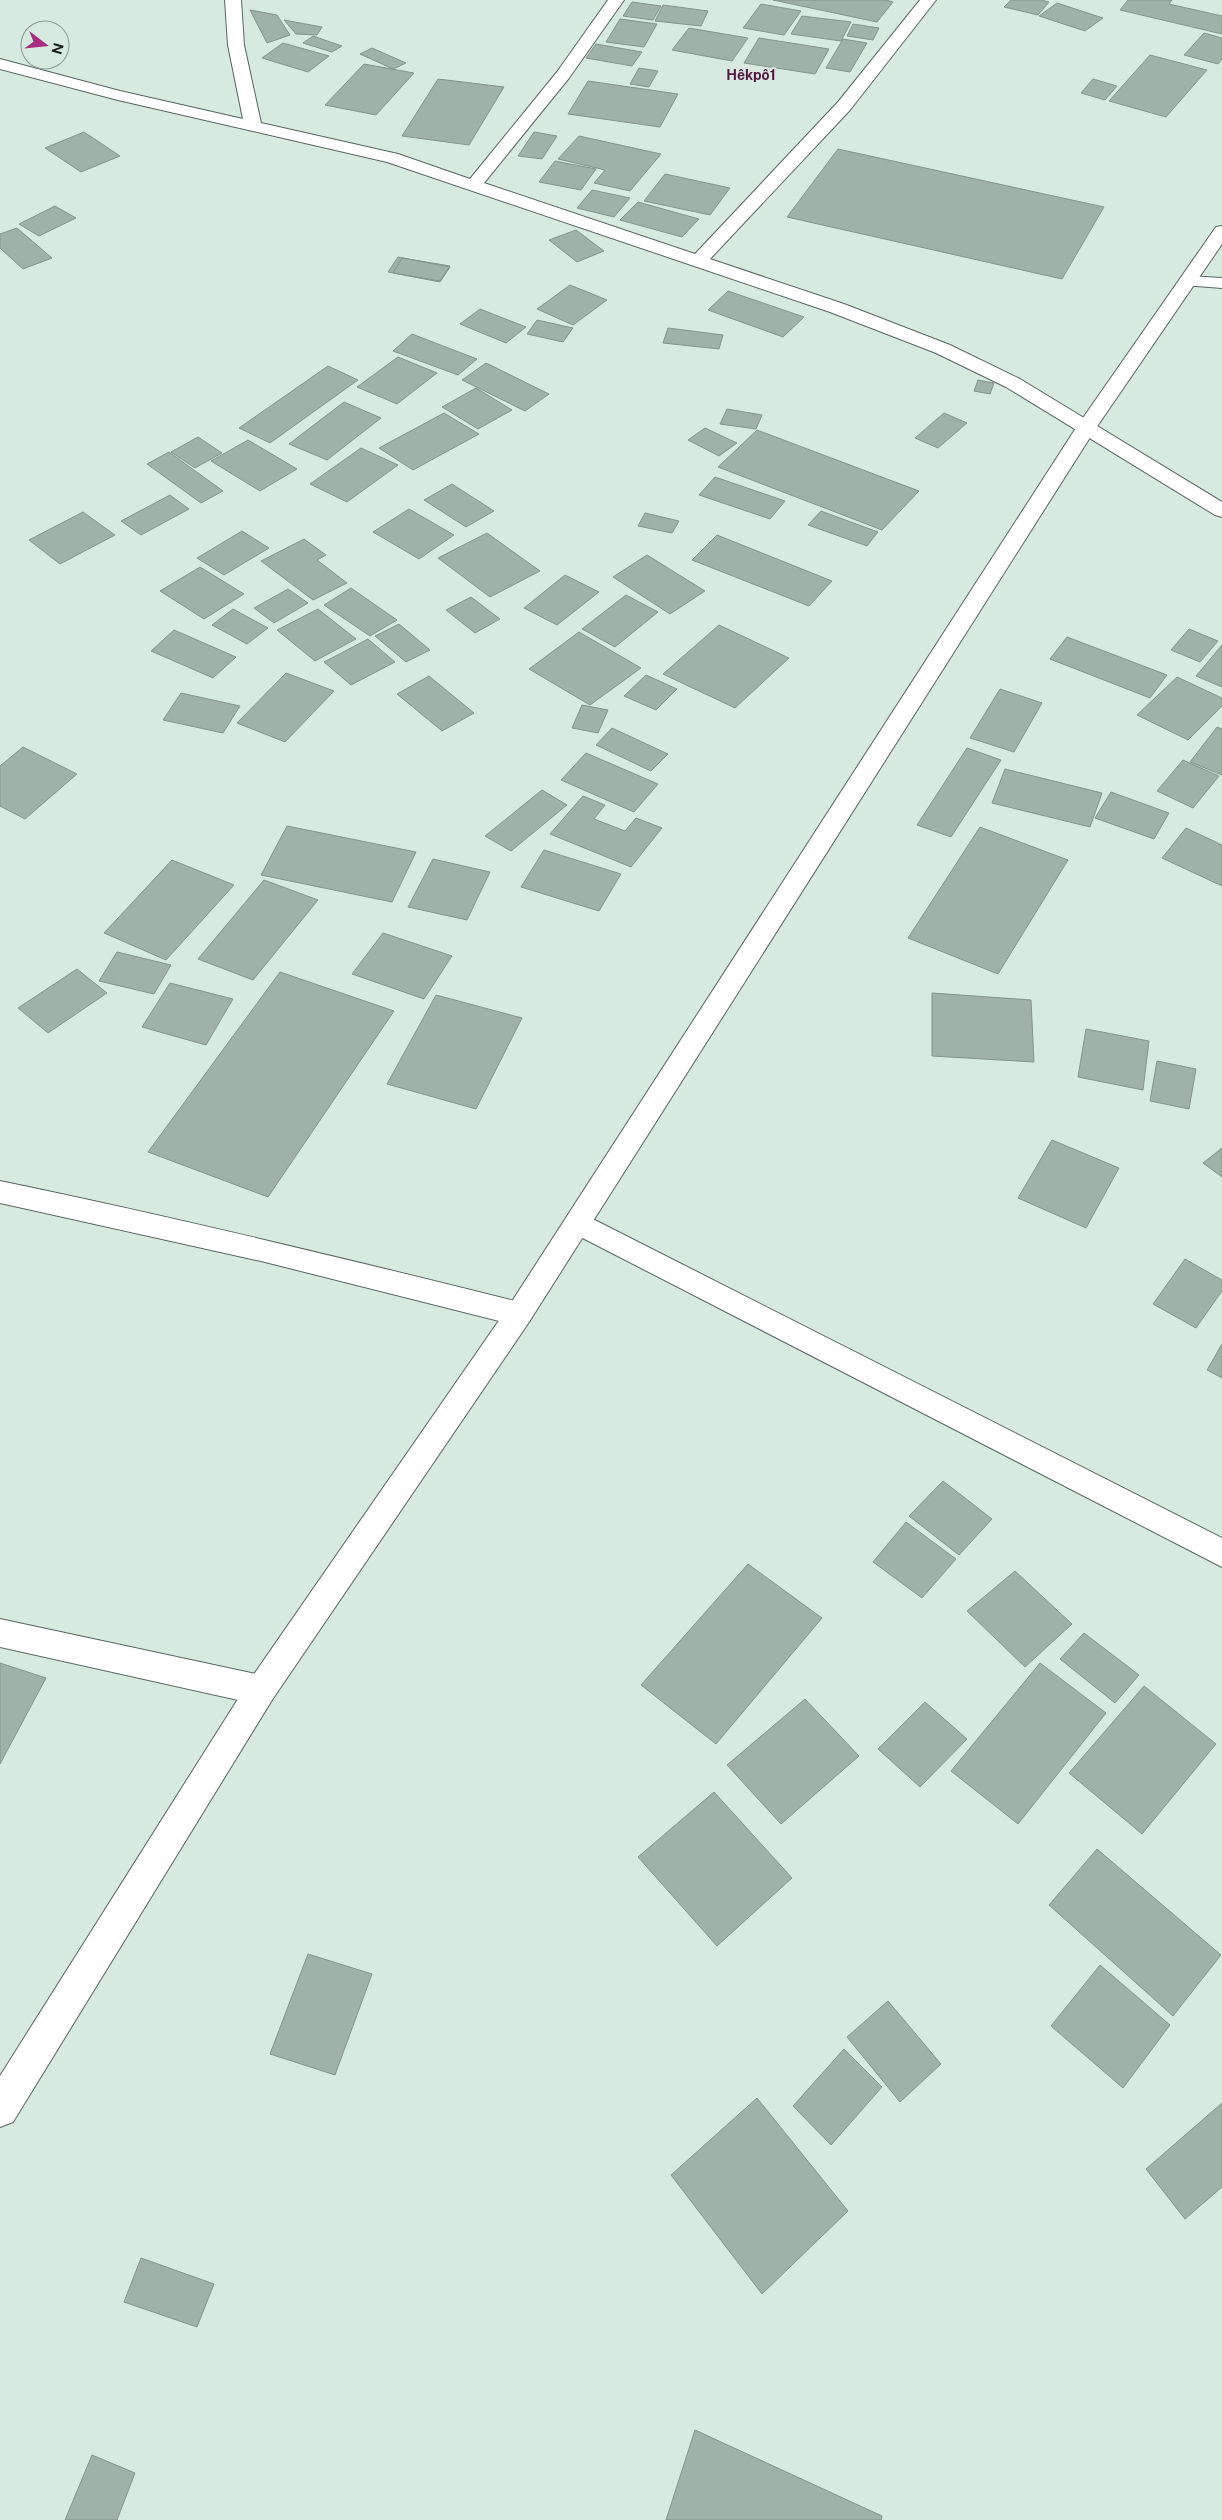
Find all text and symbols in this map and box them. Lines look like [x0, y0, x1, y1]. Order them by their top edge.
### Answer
north arrow [20, 20, 70, 70]
text: N [48, 41, 67, 56]
district label: Hêkpô1 [726, 67, 776, 83]

